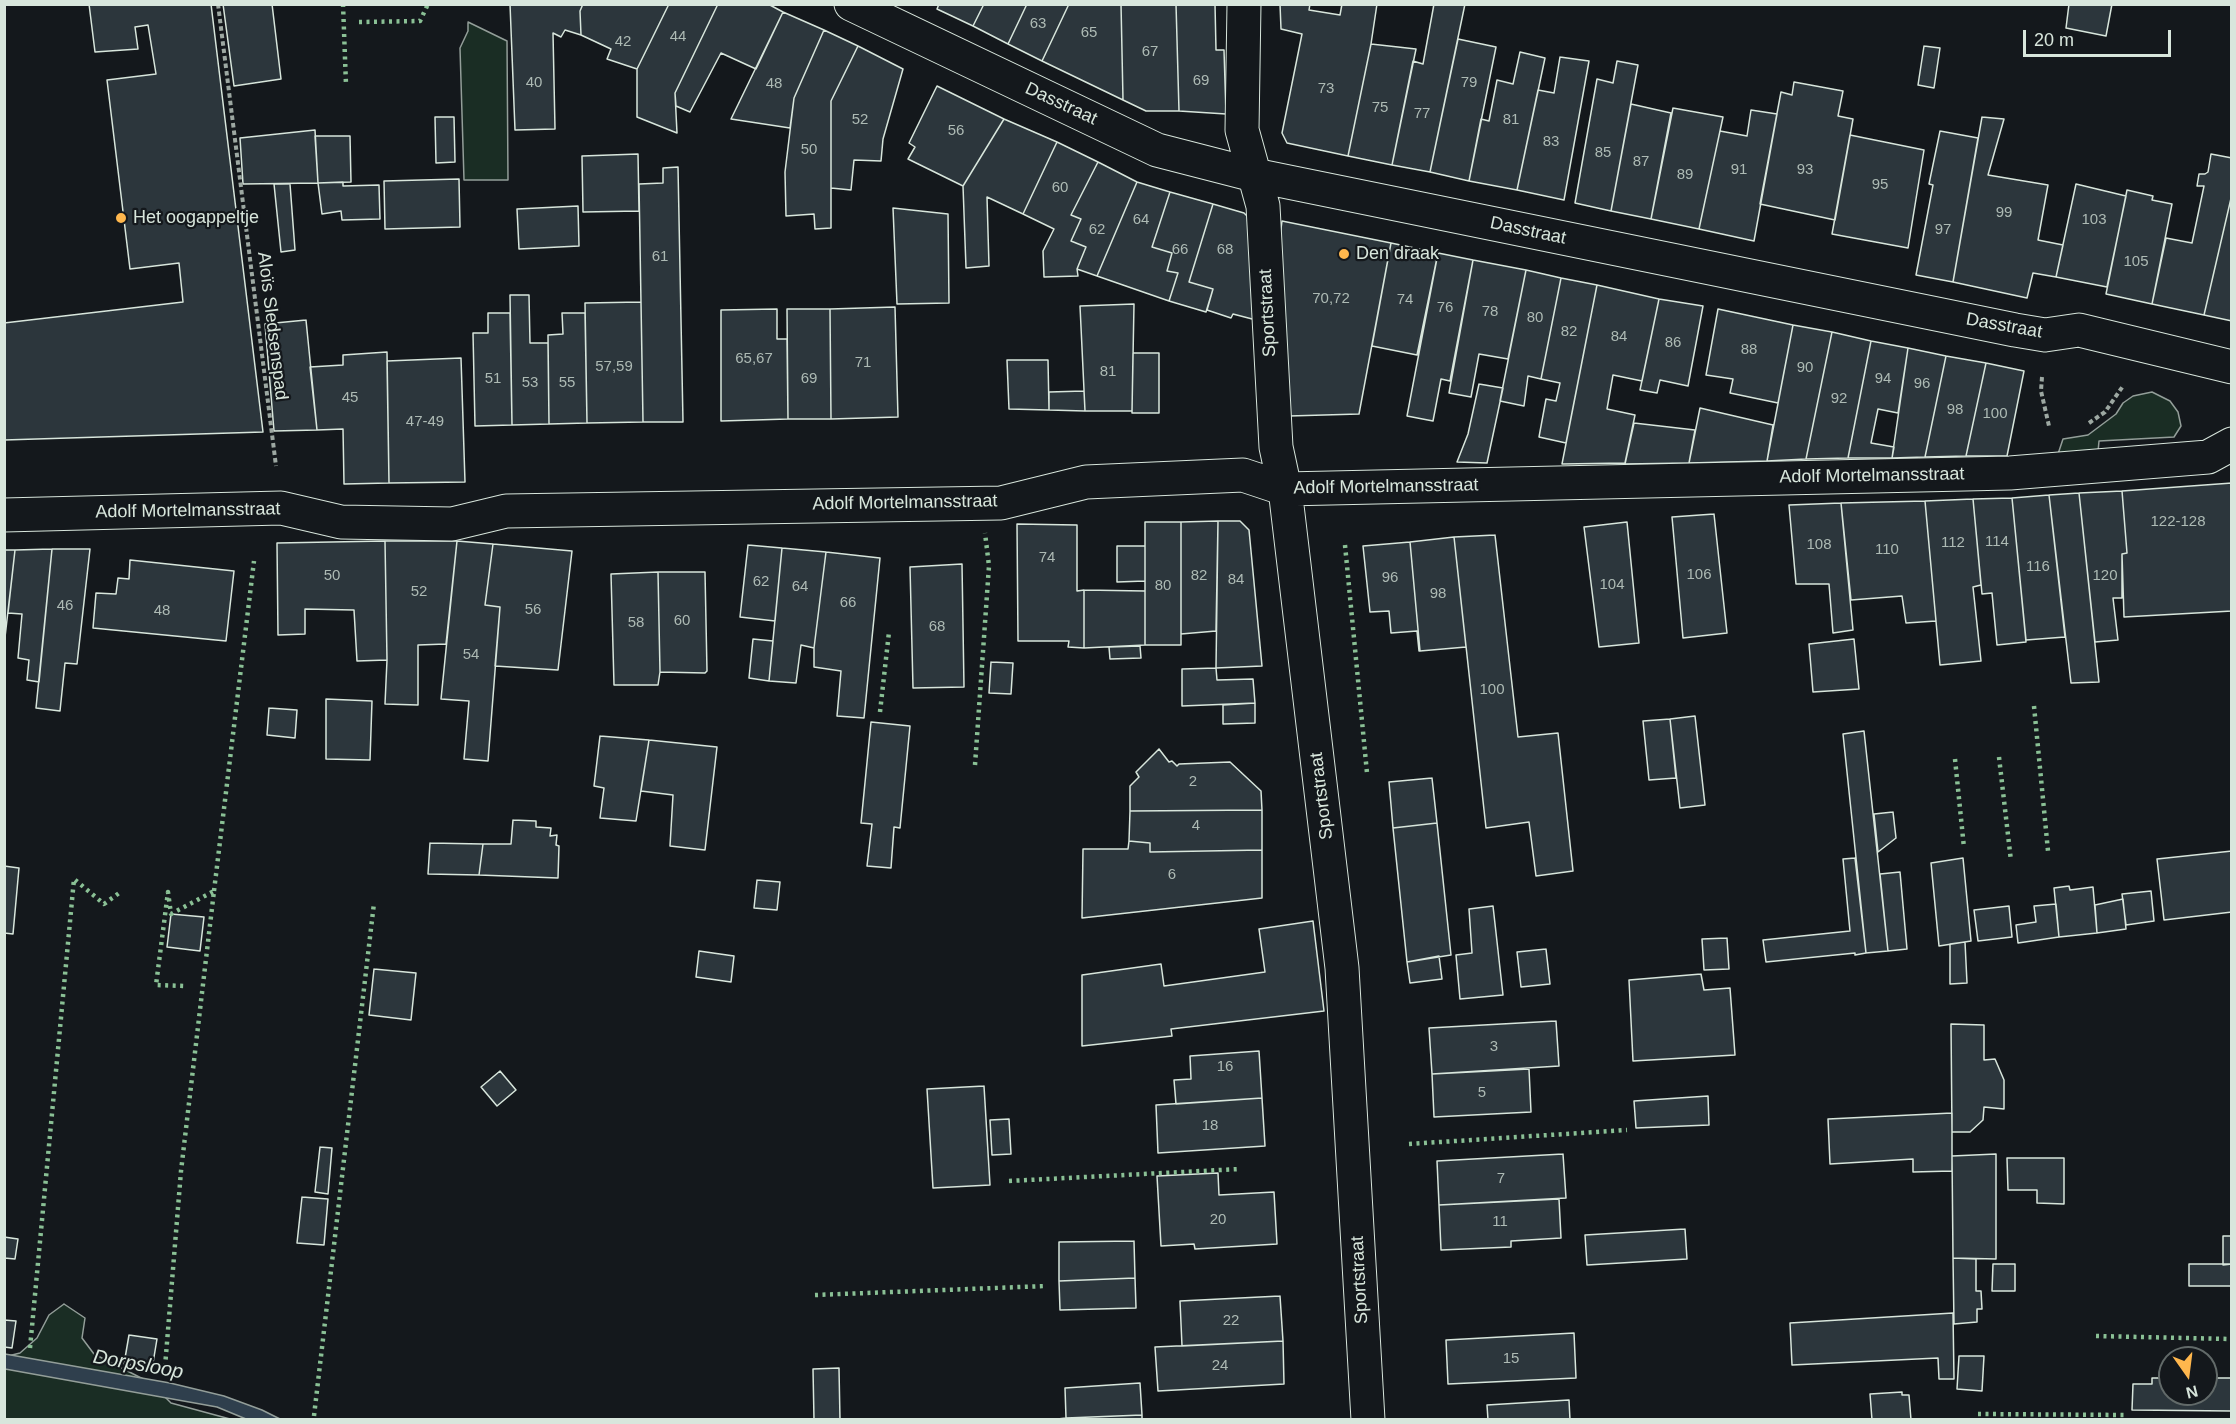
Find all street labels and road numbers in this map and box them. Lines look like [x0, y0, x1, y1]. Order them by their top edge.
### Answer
street label: Dasstraat [1022, 78, 1100, 130]
street label: Dasstraat [1488, 212, 1568, 250]
street label: Aloïs Sledsenspad [252, 251, 292, 401]
street label: Sportstraat [1255, 268, 1281, 358]
street label: Dasstraat [1964, 309, 2044, 343]
street label: Adolf Mortelmansstraat [1779, 464, 1965, 488]
street label: Adolf Mortelmansstraat [1293, 475, 1479, 499]
street label: Adolf Mortelmansstraat [812, 491, 998, 515]
street label: Adolf Mortelmansstraat [95, 499, 281, 523]
street label: Sportstraat [1306, 751, 1338, 841]
street label: Sportstraat [1347, 1235, 1373, 1325]

